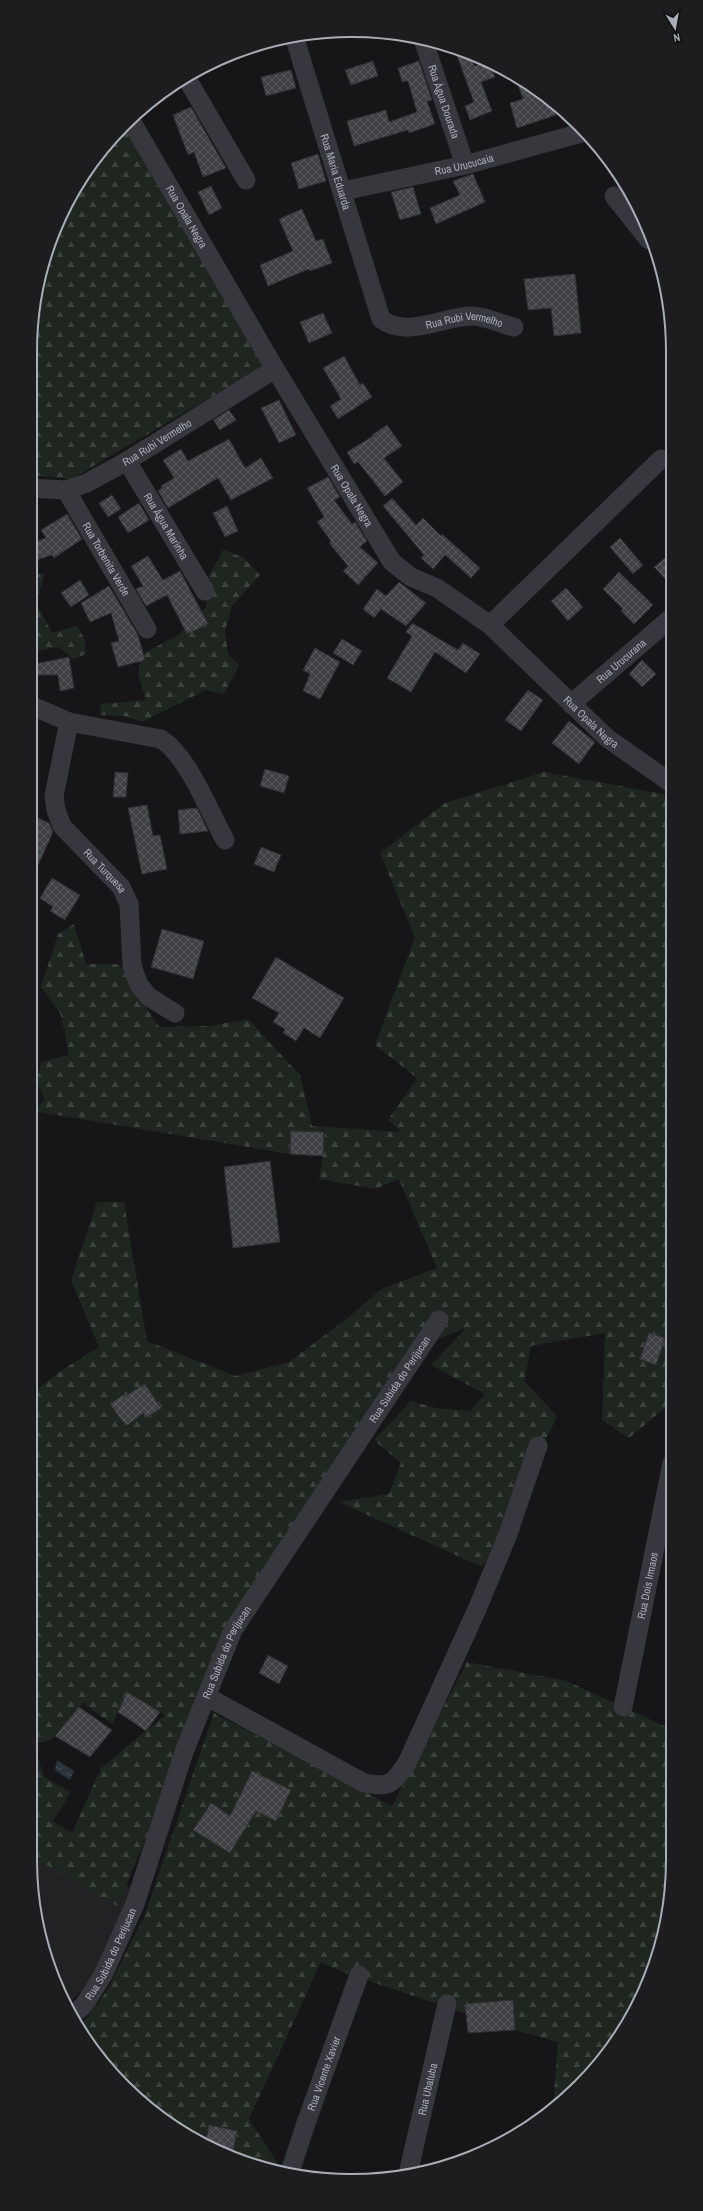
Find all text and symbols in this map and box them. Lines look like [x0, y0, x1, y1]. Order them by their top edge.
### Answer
north arrow [655, 8, 695, 48]
text: N [672, 30, 681, 45]
street label: Rua Água Dourada [425, 63, 463, 140]
street label: Rua Maria Eduarda [317, 132, 354, 212]
street label: Rua Urucucaia [433, 150, 495, 178]
street label: Rua Opala Negra [163, 183, 210, 251]
street label: Rua Rubi Vermelho [424, 309, 505, 332]
street label: Rua Rubi Vermelho [120, 416, 194, 469]
street label: Rua Opala Negra [328, 462, 376, 529]
street label: Rua Água Marinha [141, 490, 192, 562]
street label: Rua Torbenita Verde [79, 520, 133, 598]
street label: Rua Urucurana [593, 636, 649, 686]
street label: Rua Opala Negra [561, 693, 621, 751]
street label: Rua Turquesa [81, 846, 130, 895]
street label: Rua Subida do Perijucan [366, 1333, 433, 1425]
street label: Rua Dois Irmaos [634, 1550, 661, 1620]
street label: Rua Subida do Perijucan [199, 1603, 254, 1701]
street label: Rua Subida do Perijucan [82, 1906, 139, 2003]
street label: Rua Vicente Xavier [304, 2034, 343, 2113]
street label: Rua Ubatuba [415, 2062, 440, 2117]

